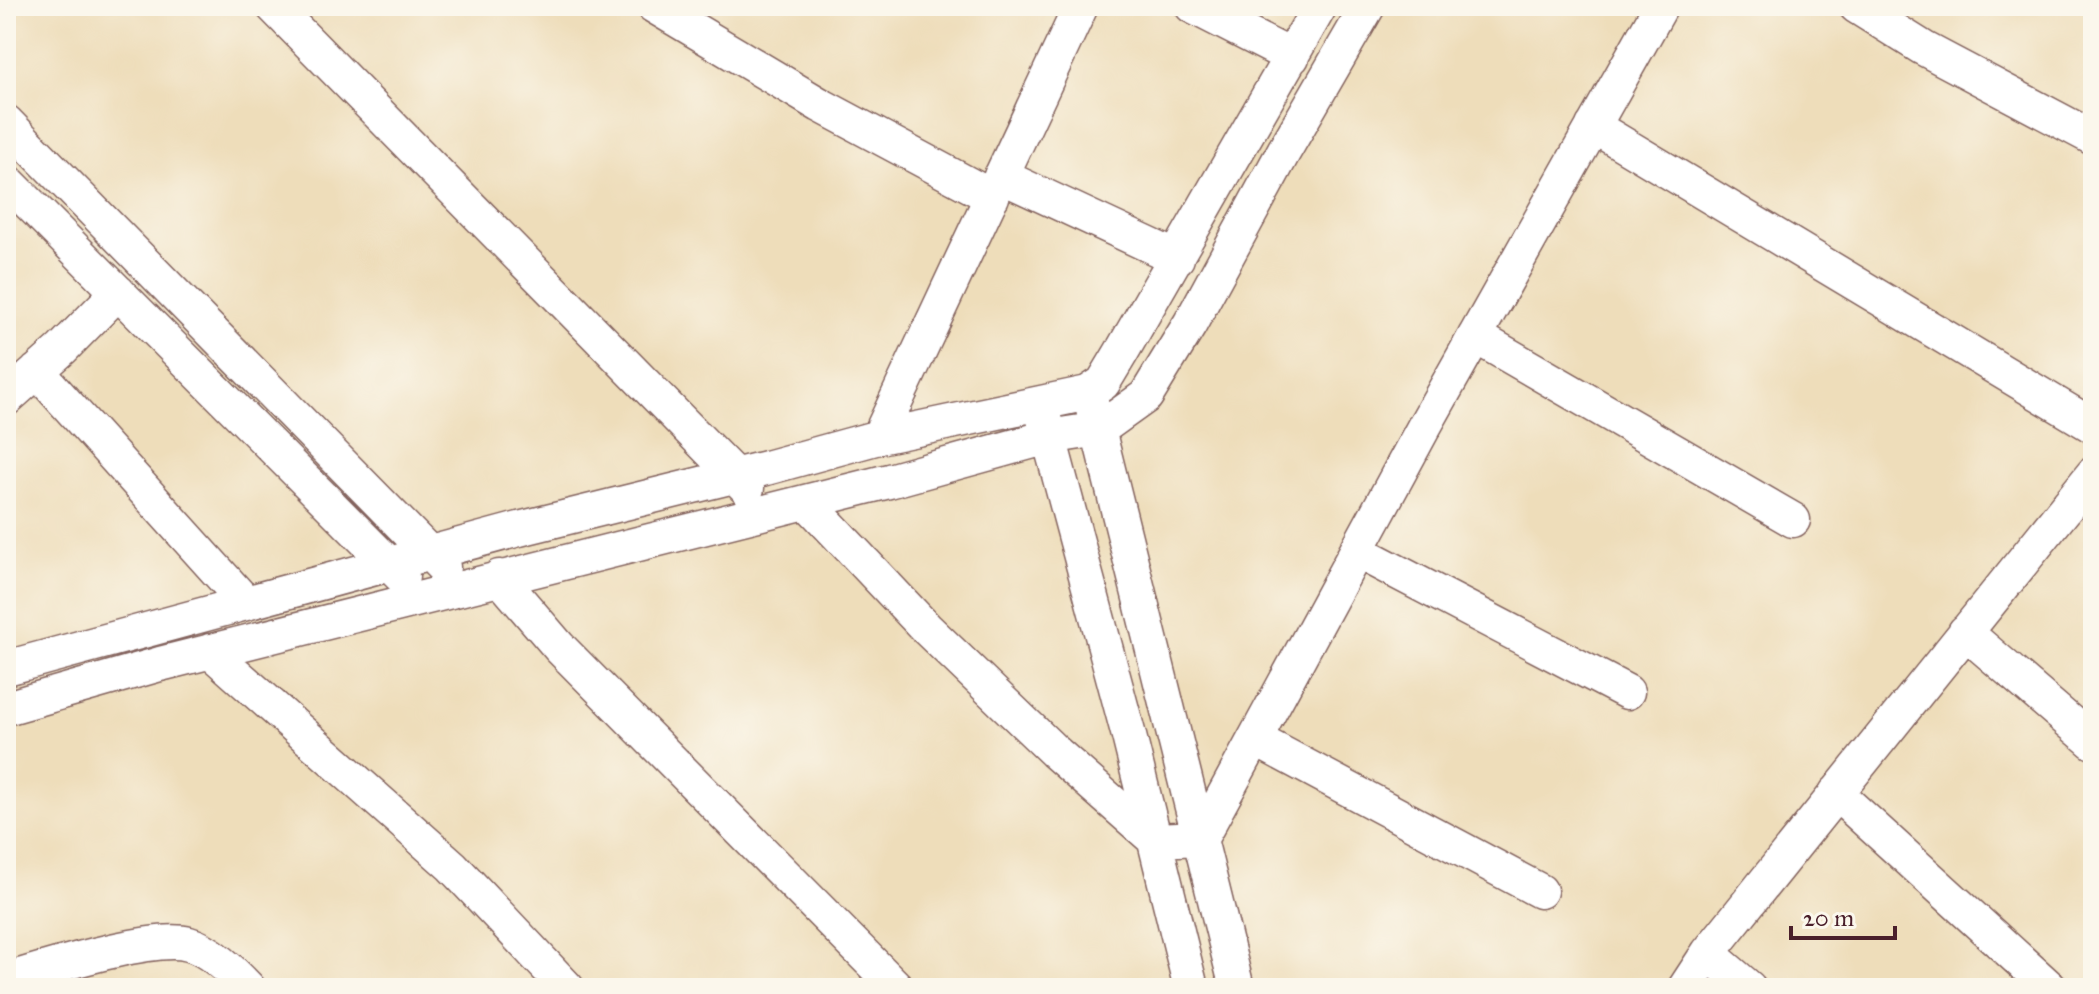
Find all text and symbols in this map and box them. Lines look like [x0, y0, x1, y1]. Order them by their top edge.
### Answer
scale bar [1791, 890, 1895, 940]
text: 20 m [1803, 903, 1854, 933]

